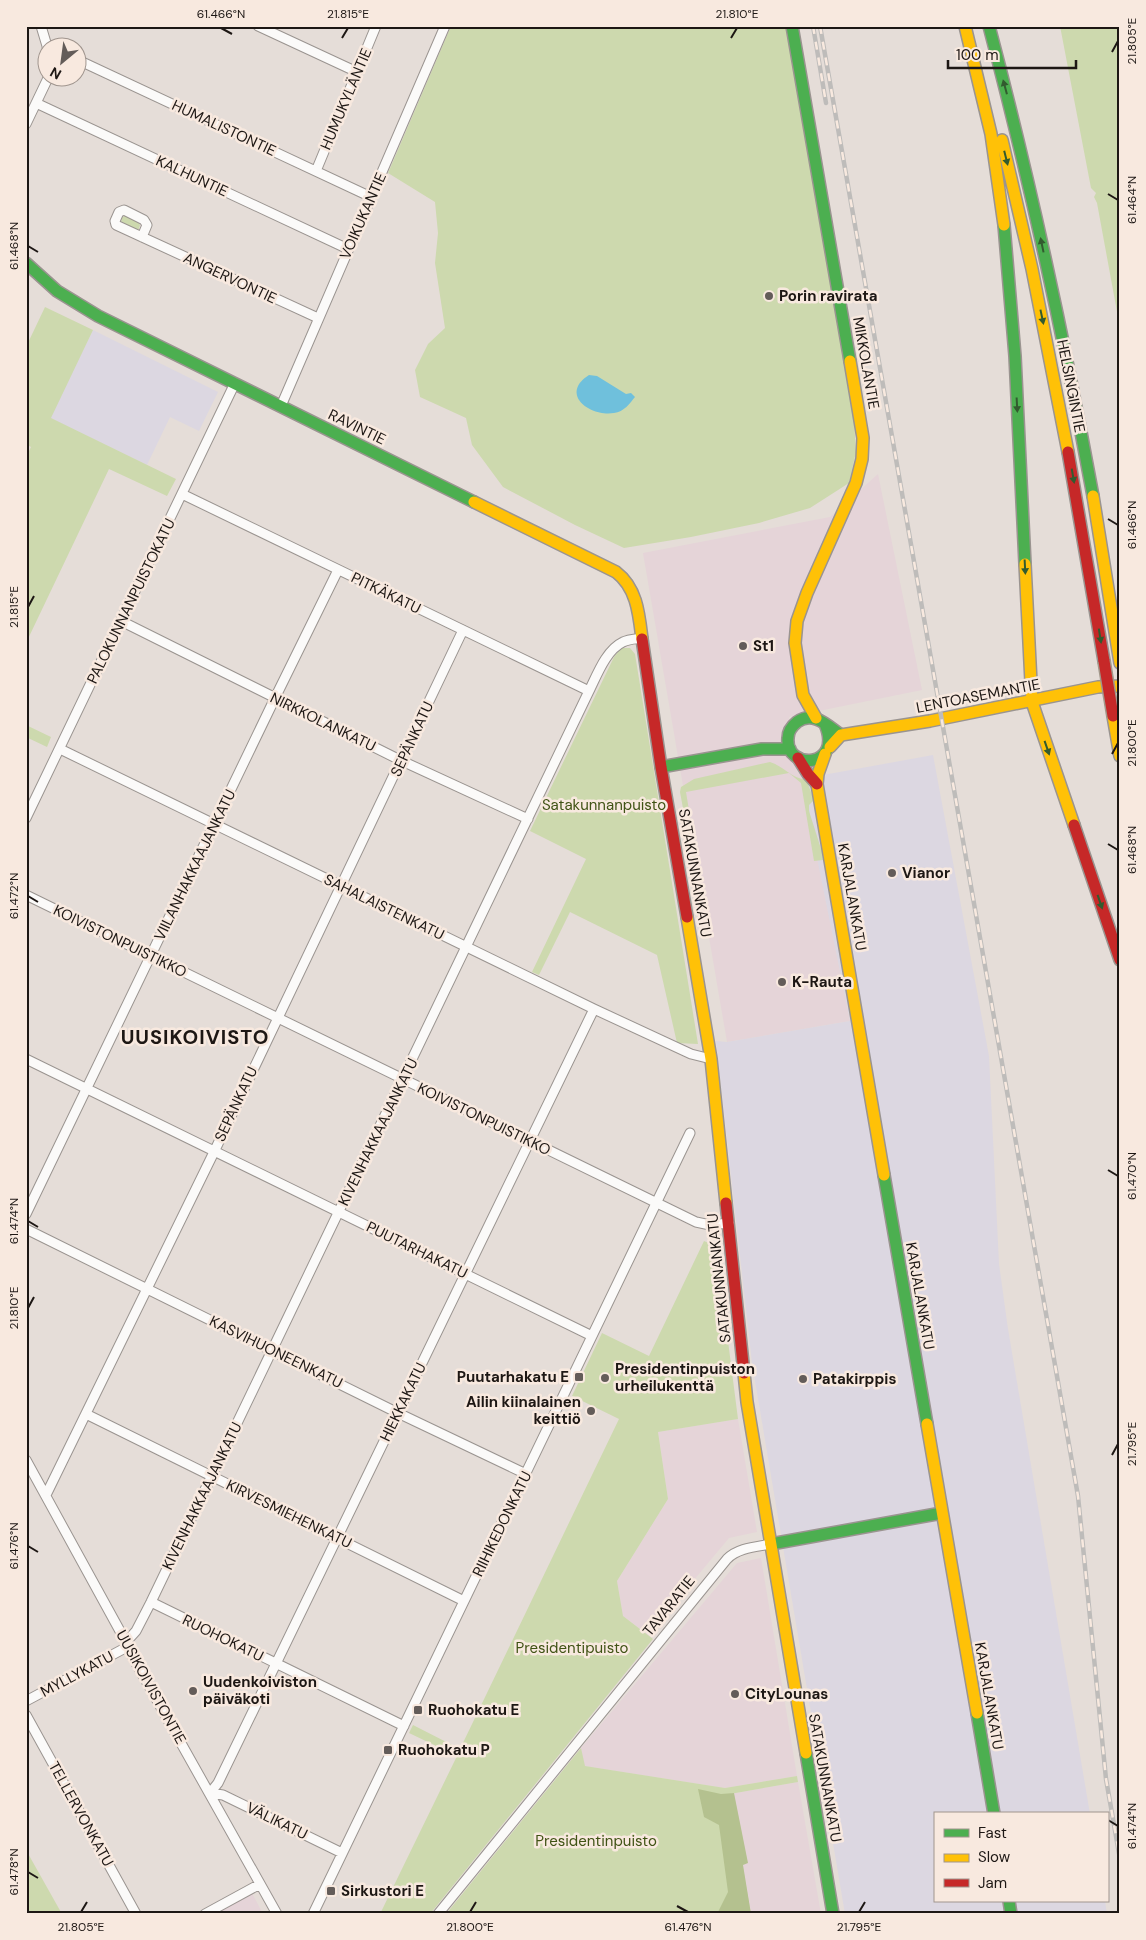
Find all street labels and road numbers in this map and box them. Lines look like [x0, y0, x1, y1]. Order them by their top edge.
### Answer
street label: HUMUKYLÄNTIE [316, 45, 376, 153]
street label: HUMALISTONTIE [169, 95, 279, 161]
street label: KALHUNTIE [153, 151, 231, 201]
street label: VOIKUKANTIE [335, 170, 391, 262]
street label: ANGERVONTIE [180, 248, 280, 308]
street label: MIKKOLANTIE [848, 315, 884, 411]
street label: HELSINGINTIE [1052, 338, 1090, 434]
street label: RAVINTIE [325, 404, 389, 450]
street label: PALOKUNNANPUISTOKATU [82, 515, 180, 687]
street label: PITKÄKATU [348, 568, 424, 618]
street label: LENTOASEMANTIE [914, 674, 1042, 718]
street label: NIRKKOLANKATU [267, 688, 379, 756]
street label: SEPÄNKATU [386, 698, 438, 780]
street label: VIILANHAKKAAJANKATU [150, 786, 240, 944]
street label: SATAKUNNANKATU [674, 807, 716, 939]
street label: KARJALANKATU [833, 842, 871, 952]
street label: SAHALAISTENKATU [320, 869, 448, 945]
street label: KOIVISTONPUISTIKKO [50, 900, 190, 982]
street label: KIVENHAKKAAJANKATU [334, 1055, 422, 1209]
street label: SEPÄNKATU [210, 1063, 262, 1145]
street label: KOIVISTONPUISTIKKO [414, 1078, 554, 1160]
street label: SATAKUNNANKATU [702, 1212, 736, 1344]
street label: PUUTARHAKATU [363, 1217, 471, 1283]
street label: KARJALANKATU [901, 1241, 939, 1351]
street label: KASVIHUONEENKATU [206, 1311, 346, 1393]
street label: HIEKKAKATU [375, 1359, 431, 1445]
street label: KIVENHAKKAAJANKATU [158, 1419, 246, 1573]
street label: RIIHIKEDONKATU [468, 1468, 536, 1580]
street label: KIRVESMIEHENKATU [223, 1475, 355, 1553]
street label: TAVARATIE [638, 1572, 700, 1640]
street label: RUOHOKATU [179, 1610, 267, 1666]
street label: UUSIKOIVISTONTIE [111, 1626, 191, 1748]
street label: KARJALANKATU [970, 1641, 1008, 1751]
street label: MYLLYKATU [37, 1646, 117, 1702]
street label: SATAKUNNANKATU [804, 1712, 846, 1844]
street label: TELLERVONKATU [44, 1758, 118, 1870]
street label: VÄLIKATU [243, 1798, 311, 1844]

